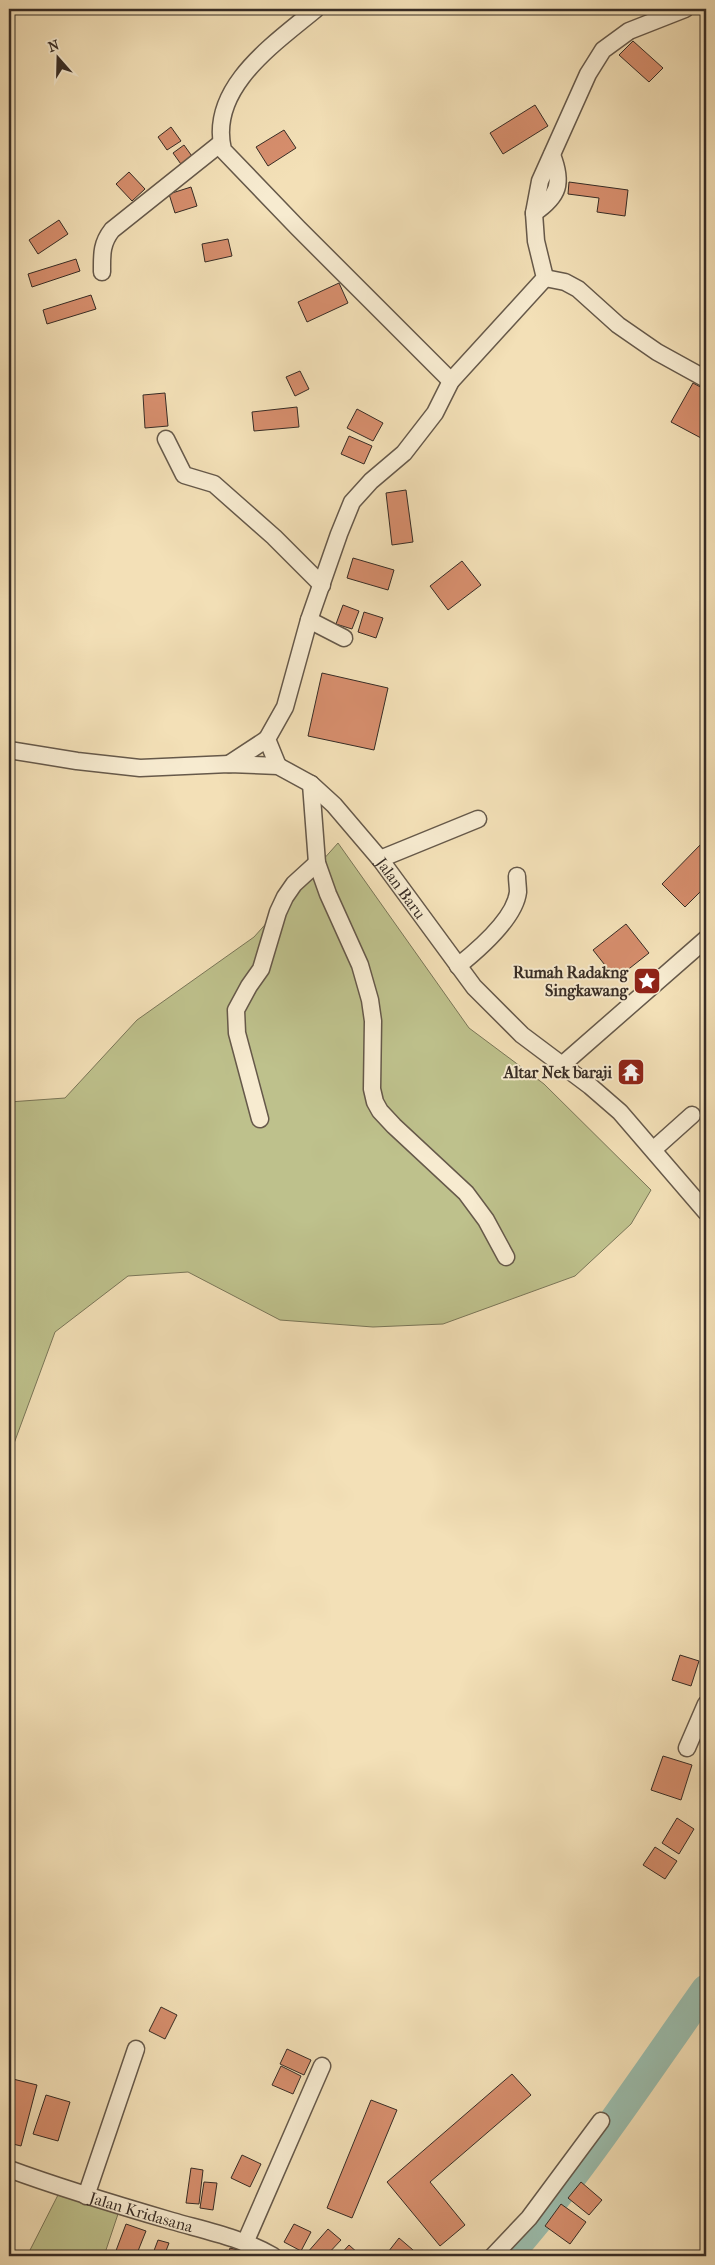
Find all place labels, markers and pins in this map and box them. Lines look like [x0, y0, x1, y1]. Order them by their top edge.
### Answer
place label: Rumah Radakng Singkawang [513, 963, 628, 1001]
place icon: Rumah Radakng Singkawang [632, 966, 662, 996]
temple icon: Altar Nek baraji [616, 1057, 646, 1087]
place label: Altar Nek baraji [503, 1063, 612, 1082]

